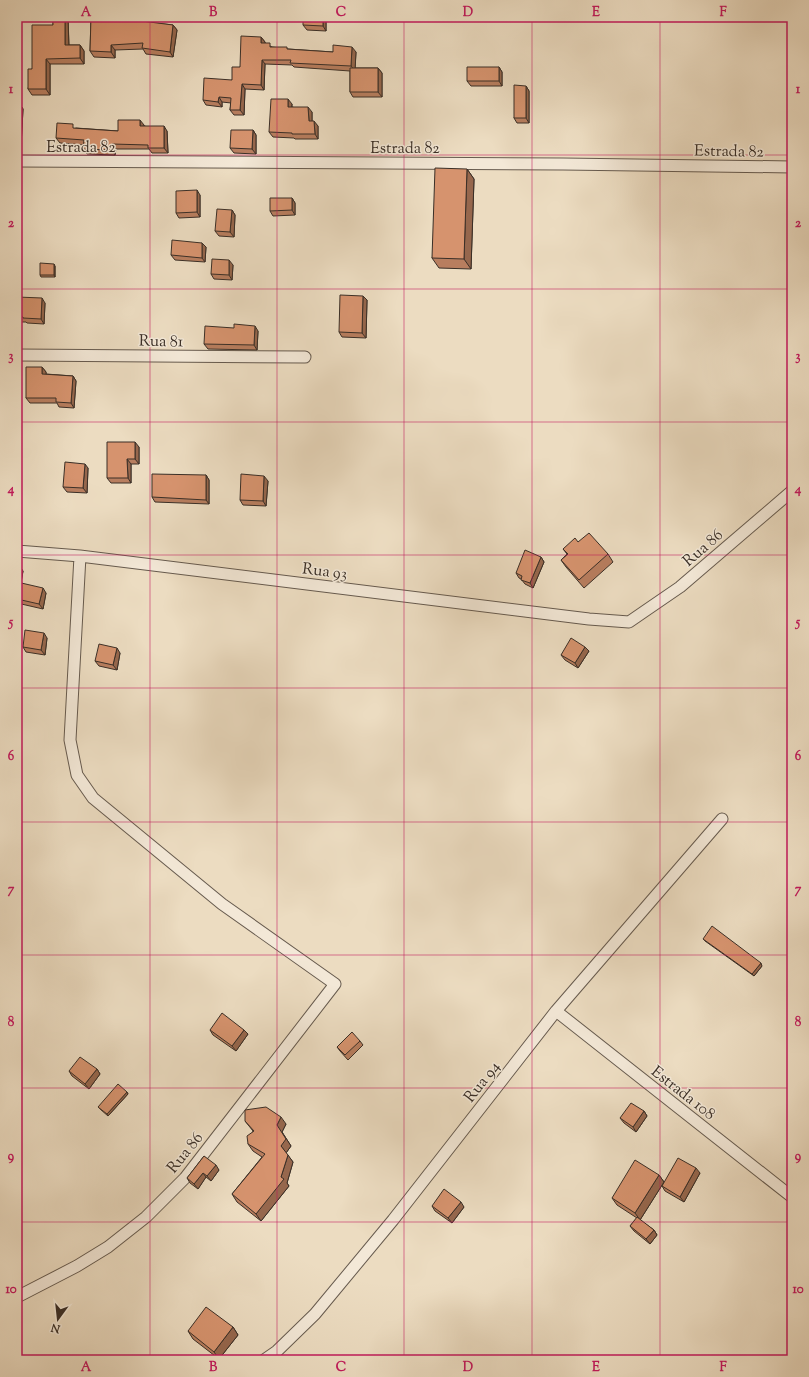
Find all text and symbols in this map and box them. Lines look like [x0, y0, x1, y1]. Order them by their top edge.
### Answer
text: A [81, 4, 92, 22]
text: B [209, 4, 218, 22]
text: C [336, 4, 346, 22]
text: D [463, 4, 473, 22]
text: E [592, 4, 600, 22]
text: F [719, 4, 727, 22]
text: 1 [9, 81, 14, 99]
text: 1 [796, 81, 801, 99]
street label: Estrada 82 [46, 137, 116, 160]
street label: Estrada 82 [370, 138, 440, 161]
street label: Estrada 82 [694, 140, 765, 165]
text: 2 [8, 215, 15, 233]
text: 2 [795, 215, 802, 233]
street label: Rua 81 [139, 331, 184, 354]
text: 3 [8, 348, 14, 366]
text: 3 [795, 348, 801, 366]
text: 4 [7, 481, 15, 499]
text: 4 [794, 481, 802, 499]
street label: Rua 86 [678, 525, 729, 573]
street label: Rua 93 [301, 558, 349, 587]
text: 5 [8, 614, 14, 632]
text: 5 [795, 614, 801, 632]
text: 6 [8, 748, 15, 766]
text: 6 [795, 748, 802, 766]
text: 7 [8, 881, 15, 899]
text: 7 [795, 881, 802, 899]
text: 8 [8, 1014, 15, 1032]
text: 8 [795, 1014, 802, 1032]
street label: Rua 94 [459, 1057, 506, 1108]
street label: Estrada 108 [645, 1061, 720, 1126]
street label: Rua 86 [162, 1128, 210, 1179]
text: 9 [8, 1148, 15, 1166]
text: 9 [795, 1148, 802, 1166]
text: 10 [5, 1281, 17, 1299]
text: 10 [792, 1281, 804, 1299]
north arrow [38, 1299, 78, 1339]
text: N [49, 1319, 63, 1337]
text: A [81, 1359, 92, 1377]
text: B [209, 1359, 218, 1377]
text: C [336, 1359, 346, 1377]
text: D [463, 1359, 473, 1377]
text: E [592, 1359, 600, 1377]
text: F [719, 1359, 727, 1377]

